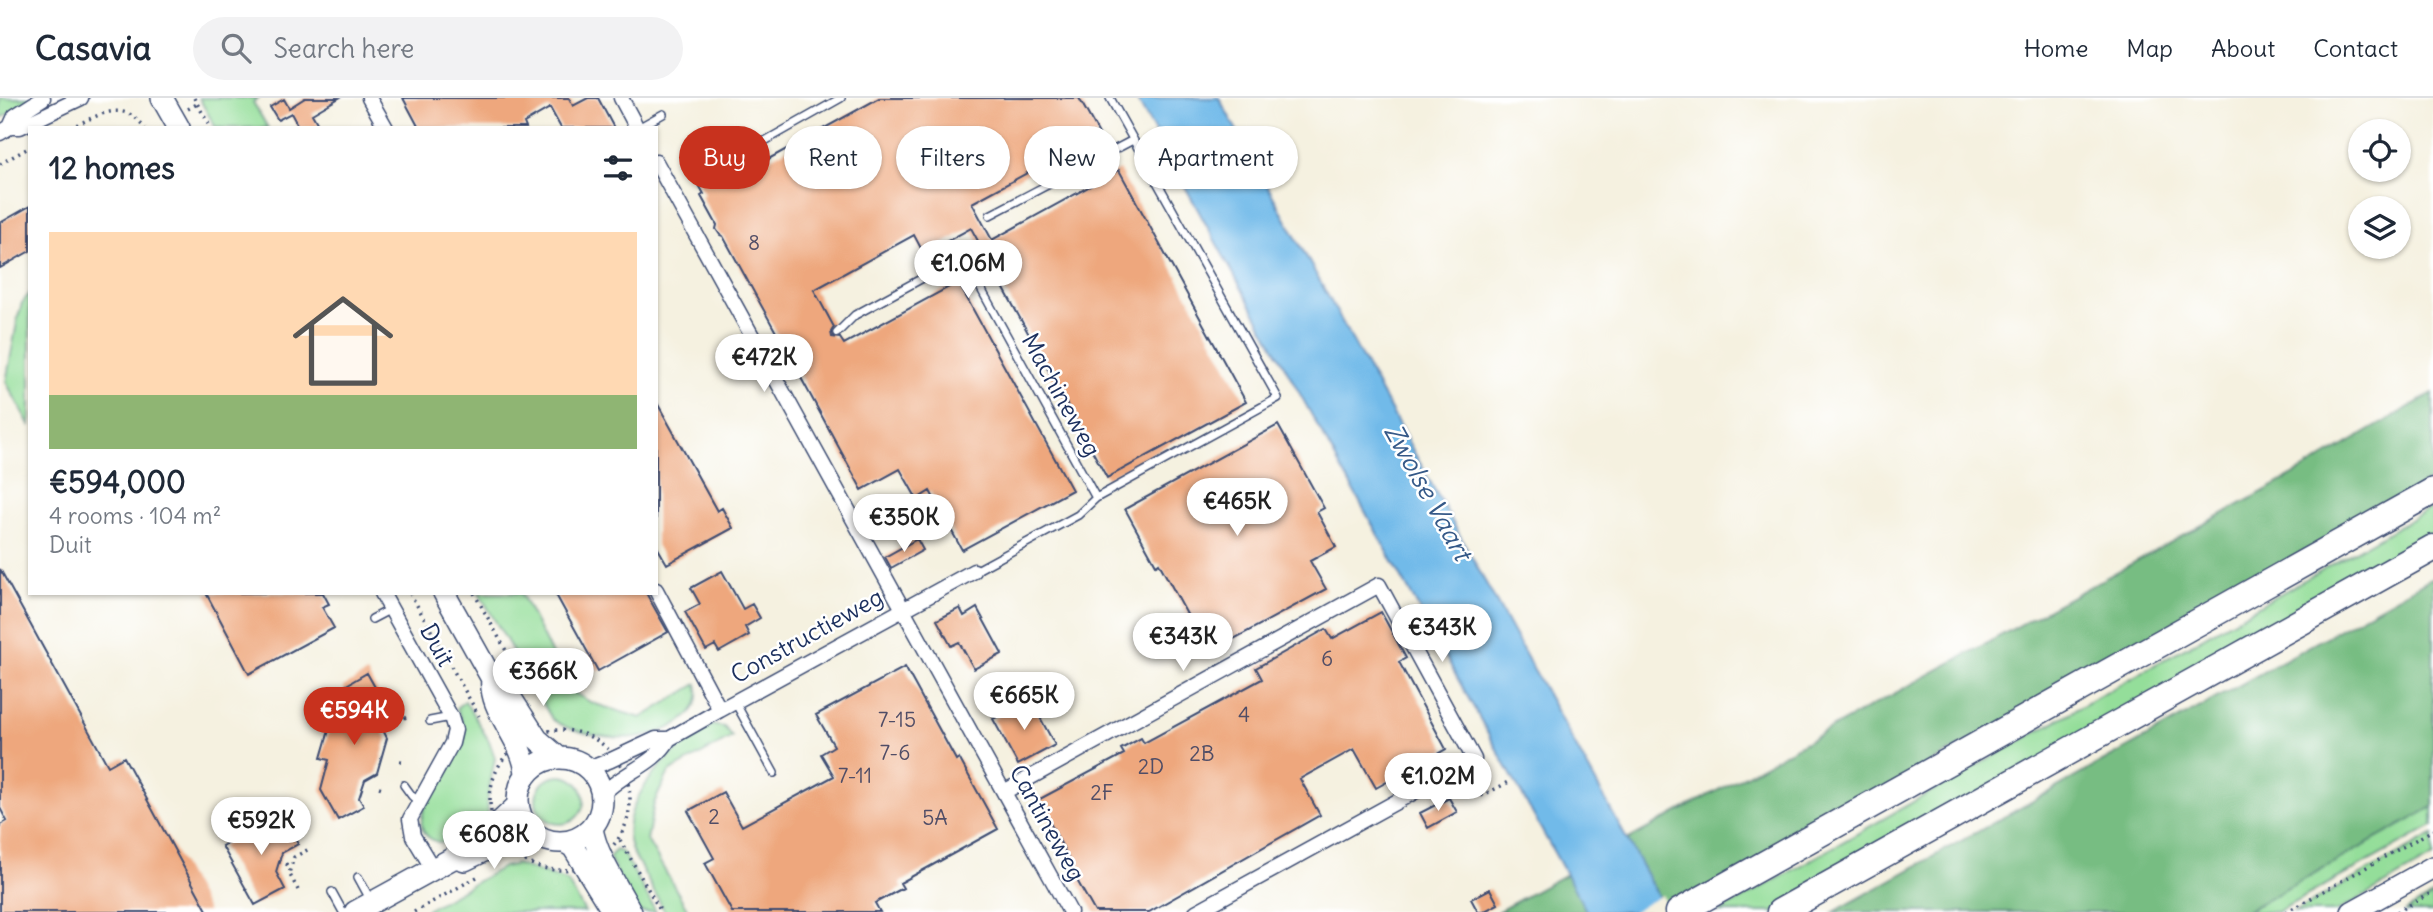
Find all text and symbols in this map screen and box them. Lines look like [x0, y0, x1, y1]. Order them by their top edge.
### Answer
search box [193, 17, 683, 80]
text: Casavia [35, 27, 151, 69]
icon: search [217, 29, 255, 67]
text: Search here [273, 32, 414, 65]
text: Home [2024, 33, 2088, 63]
text: Map [2126, 33, 2173, 63]
text: About [2211, 33, 2275, 63]
text: Contact [2313, 33, 2398, 63]
map controls [2348, 119, 2411, 259]
button: locate [2348, 119, 2411, 182]
chip: Buy [679, 126, 770, 189]
chip: Rent [784, 126, 882, 189]
chip: Filters [896, 126, 1010, 189]
chip: New [1024, 126, 1120, 189]
chip: Apartment [1134, 126, 1298, 189]
text: 12 homes [49, 149, 175, 187]
icon: filters [599, 149, 637, 187]
button: layers [2348, 196, 2411, 259]
house number: 8 [748, 229, 760, 256]
pin: €1.06M [911, 240, 1025, 300]
text: €1.06M [930, 248, 1006, 277]
icon: home [280, 278, 406, 404]
street label: Machineweg [1016, 328, 1108, 461]
pin: €472K [715, 334, 813, 394]
text: €472K [731, 342, 797, 371]
water label: Zwolse Vaart [1377, 418, 1481, 569]
text: €594,000 [49, 463, 186, 501]
pin: €465K [1188, 478, 1286, 538]
text: €465K [1203, 486, 1271, 515]
pin: €350K [855, 494, 953, 554]
text: 4 rooms · 104 m² [49, 501, 221, 530]
text: €350K [869, 502, 939, 531]
text: Duit [49, 530, 92, 559]
street label: Constructieweg [725, 581, 888, 689]
pin: €343K [1393, 604, 1491, 664]
text: €343K [1408, 612, 1476, 641]
pin: €343K [1134, 614, 1232, 673]
street label: Duit [414, 618, 462, 671]
text: €343K [1149, 621, 1217, 650]
house number: 6 [1321, 645, 1333, 672]
pin: €366K [494, 648, 592, 708]
text: €366K [509, 656, 577, 685]
pin: €665K [975, 672, 1073, 732]
text: €665K [990, 680, 1058, 709]
pin: €594K [305, 688, 403, 747]
text: €594K [320, 695, 388, 724]
house number: 4 [1238, 701, 1250, 728]
house number: 7-15 [878, 706, 916, 733]
house number: 7-6 [880, 739, 910, 766]
house number: 2B [1189, 740, 1215, 767]
house number: 2D [1138, 753, 1164, 780]
pin: €1.02M [1381, 754, 1495, 813]
street label: Cantineweg [1004, 759, 1092, 886]
text: €1.02M [1401, 761, 1475, 790]
house number: 7-11 [838, 762, 872, 789]
house number: 2F [1090, 779, 1114, 806]
pin: €592K [212, 798, 310, 857]
house number: 2 [708, 803, 720, 830]
house number: 5A [922, 804, 948, 831]
text: €592K [227, 805, 295, 834]
pin: €608K [445, 812, 543, 871]
text: €608K [459, 819, 529, 848]

